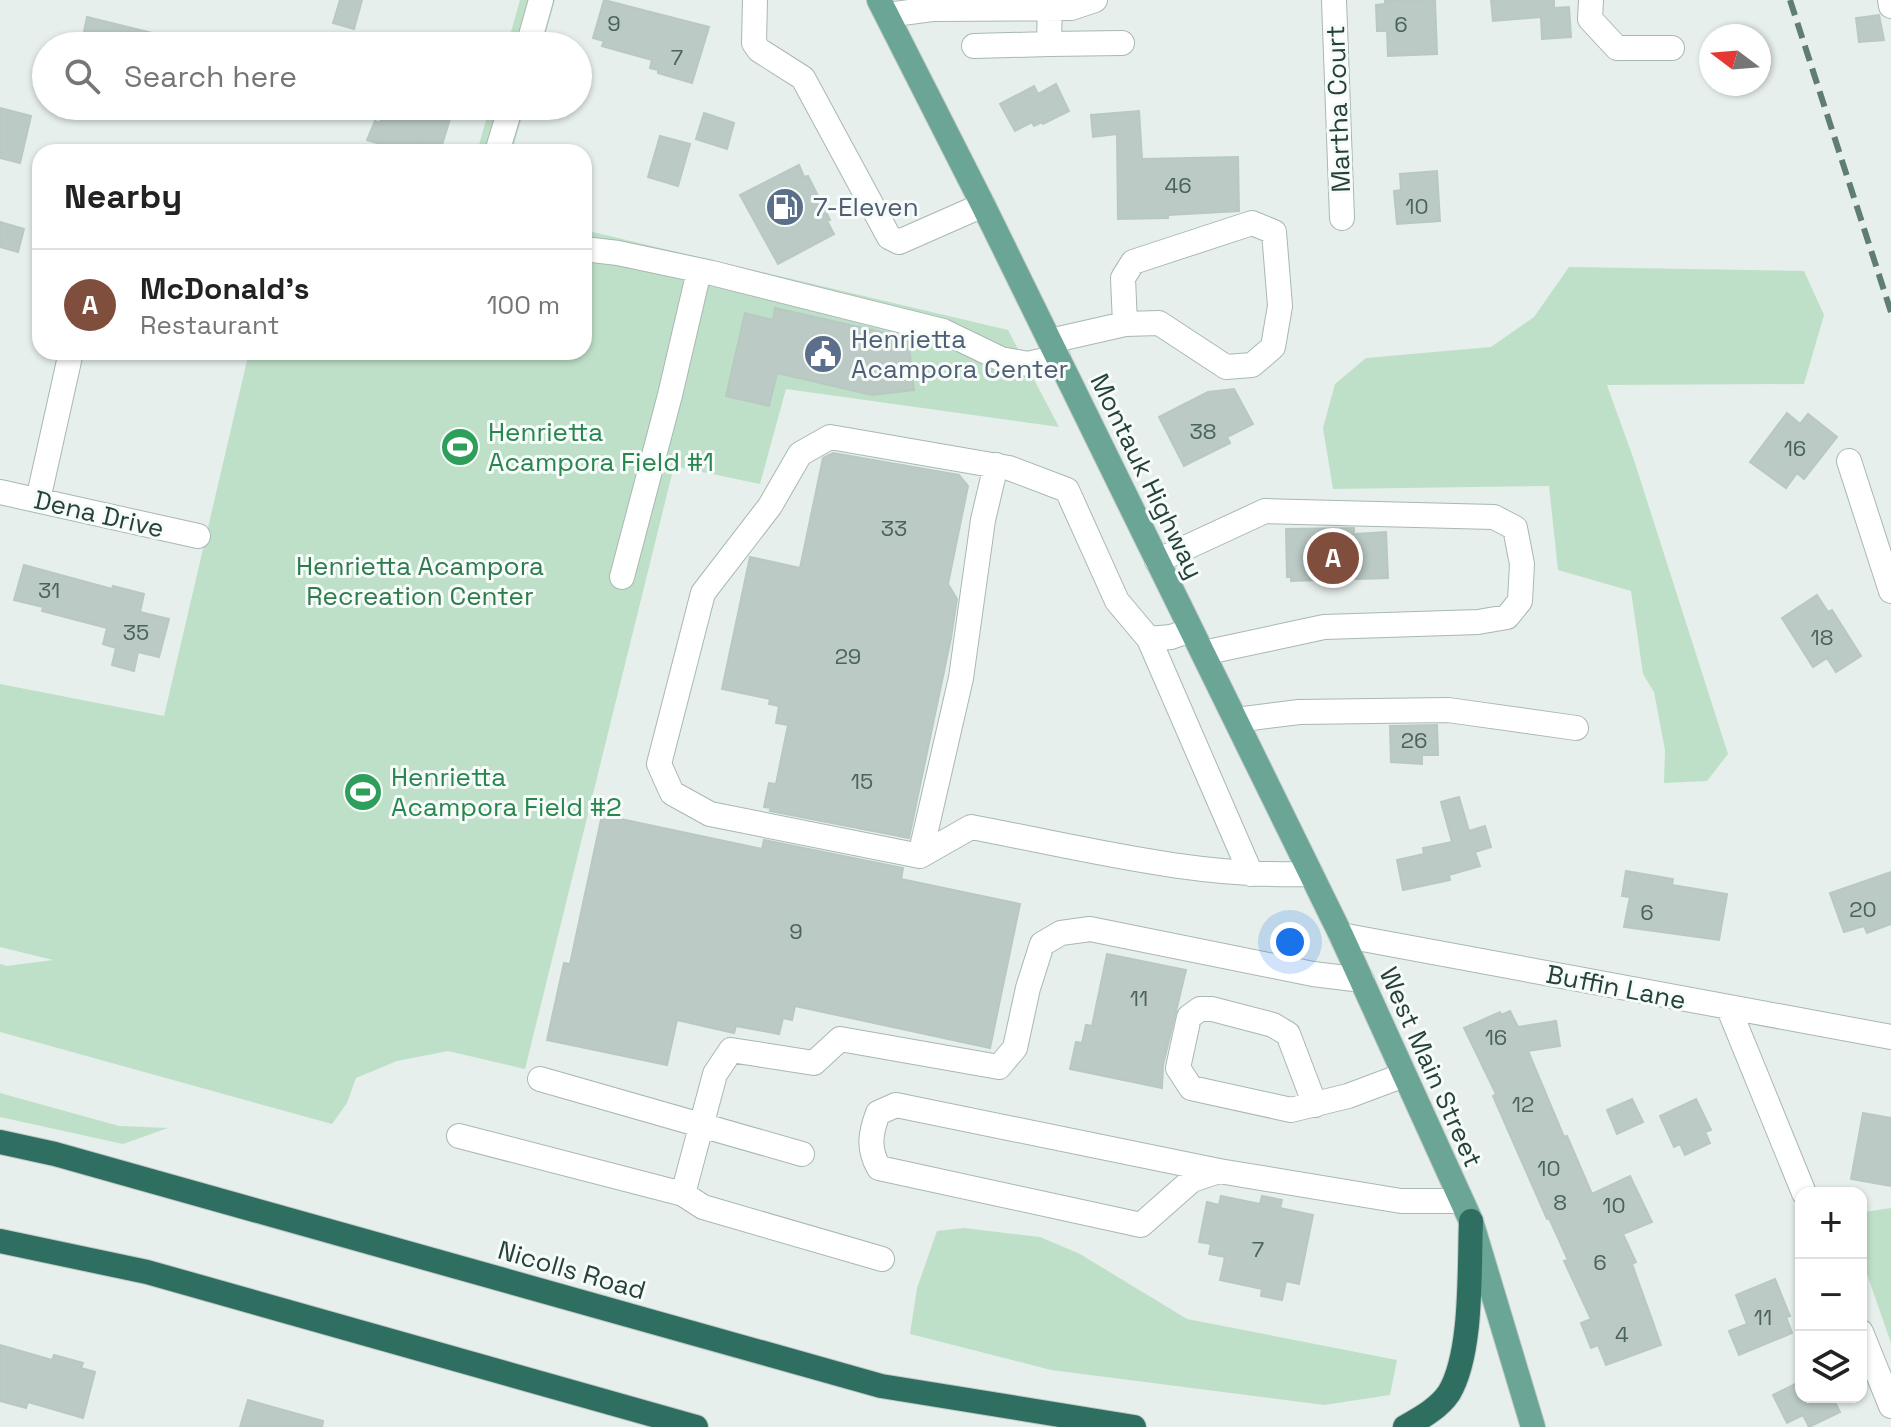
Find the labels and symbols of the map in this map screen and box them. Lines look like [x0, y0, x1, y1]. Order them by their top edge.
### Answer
house number: 9 [607, 9, 621, 37]
house number: 6 [1394, 10, 1408, 38]
north arrow [1699, 24, 1771, 96]
street label: Martha Court [1318, 25, 1358, 193]
house number: 7 [671, 43, 683, 71]
house number: 46 [1164, 171, 1192, 199]
fuel station icon: 7-Eleven [764, 186, 806, 228]
place label: 7-Eleven [813, 190, 919, 224]
house number: 10 [1405, 192, 1429, 220]
place label: Henrietta Acampora Center [851, 322, 1068, 386]
public building icon: Henrietta Acampora Center [802, 333, 844, 375]
street label: Montauk Highway [1083, 368, 1211, 584]
place label: Henrietta Acampora Field #1 [488, 415, 714, 479]
house number: 38 [1190, 417, 1217, 445]
sports icon: Henrietta Acampora Field #1 [439, 426, 481, 468]
house number: 16 [1784, 434, 1806, 462]
street label: Dena Drive [31, 483, 167, 545]
house number: 33 [881, 514, 907, 542]
pin: A [1307, 528, 1359, 588]
park label: Henrietta Acampora Recreation Center [296, 549, 544, 613]
house number: 31 [38, 576, 60, 604]
house number: 35 [123, 618, 149, 646]
house number: 18 [1811, 623, 1833, 651]
house number: 29 [835, 642, 861, 670]
house number: 26 [1401, 726, 1427, 754]
place label: Henrietta Acampora Field #2 [391, 760, 622, 824]
house number: 15 [851, 767, 873, 795]
sports icon: Henrietta Acampora Field #2 [342, 771, 384, 813]
house number: 20 [1849, 895, 1877, 923]
house number: 6 [1640, 898, 1654, 926]
house number: 9 [789, 917, 803, 945]
your location [1270, 922, 1310, 962]
street label: Buffin Lane [1543, 957, 1689, 1017]
street label: West Main Street [1372, 962, 1490, 1172]
house number: 11 [1130, 984, 1148, 1012]
house number: 16 [1485, 1023, 1507, 1051]
house number: 12 [1512, 1090, 1534, 1118]
house number: 10 [1537, 1154, 1561, 1182]
house number: 8 [1553, 1188, 1567, 1216]
house number: 10 [1602, 1191, 1626, 1219]
street label: Nicolls Road [494, 1233, 650, 1307]
house number: 7 [1252, 1235, 1264, 1263]
house number: 6 [1593, 1248, 1607, 1276]
house number: 11 [1754, 1303, 1772, 1331]
house number: 4 [1615, 1320, 1629, 1348]

